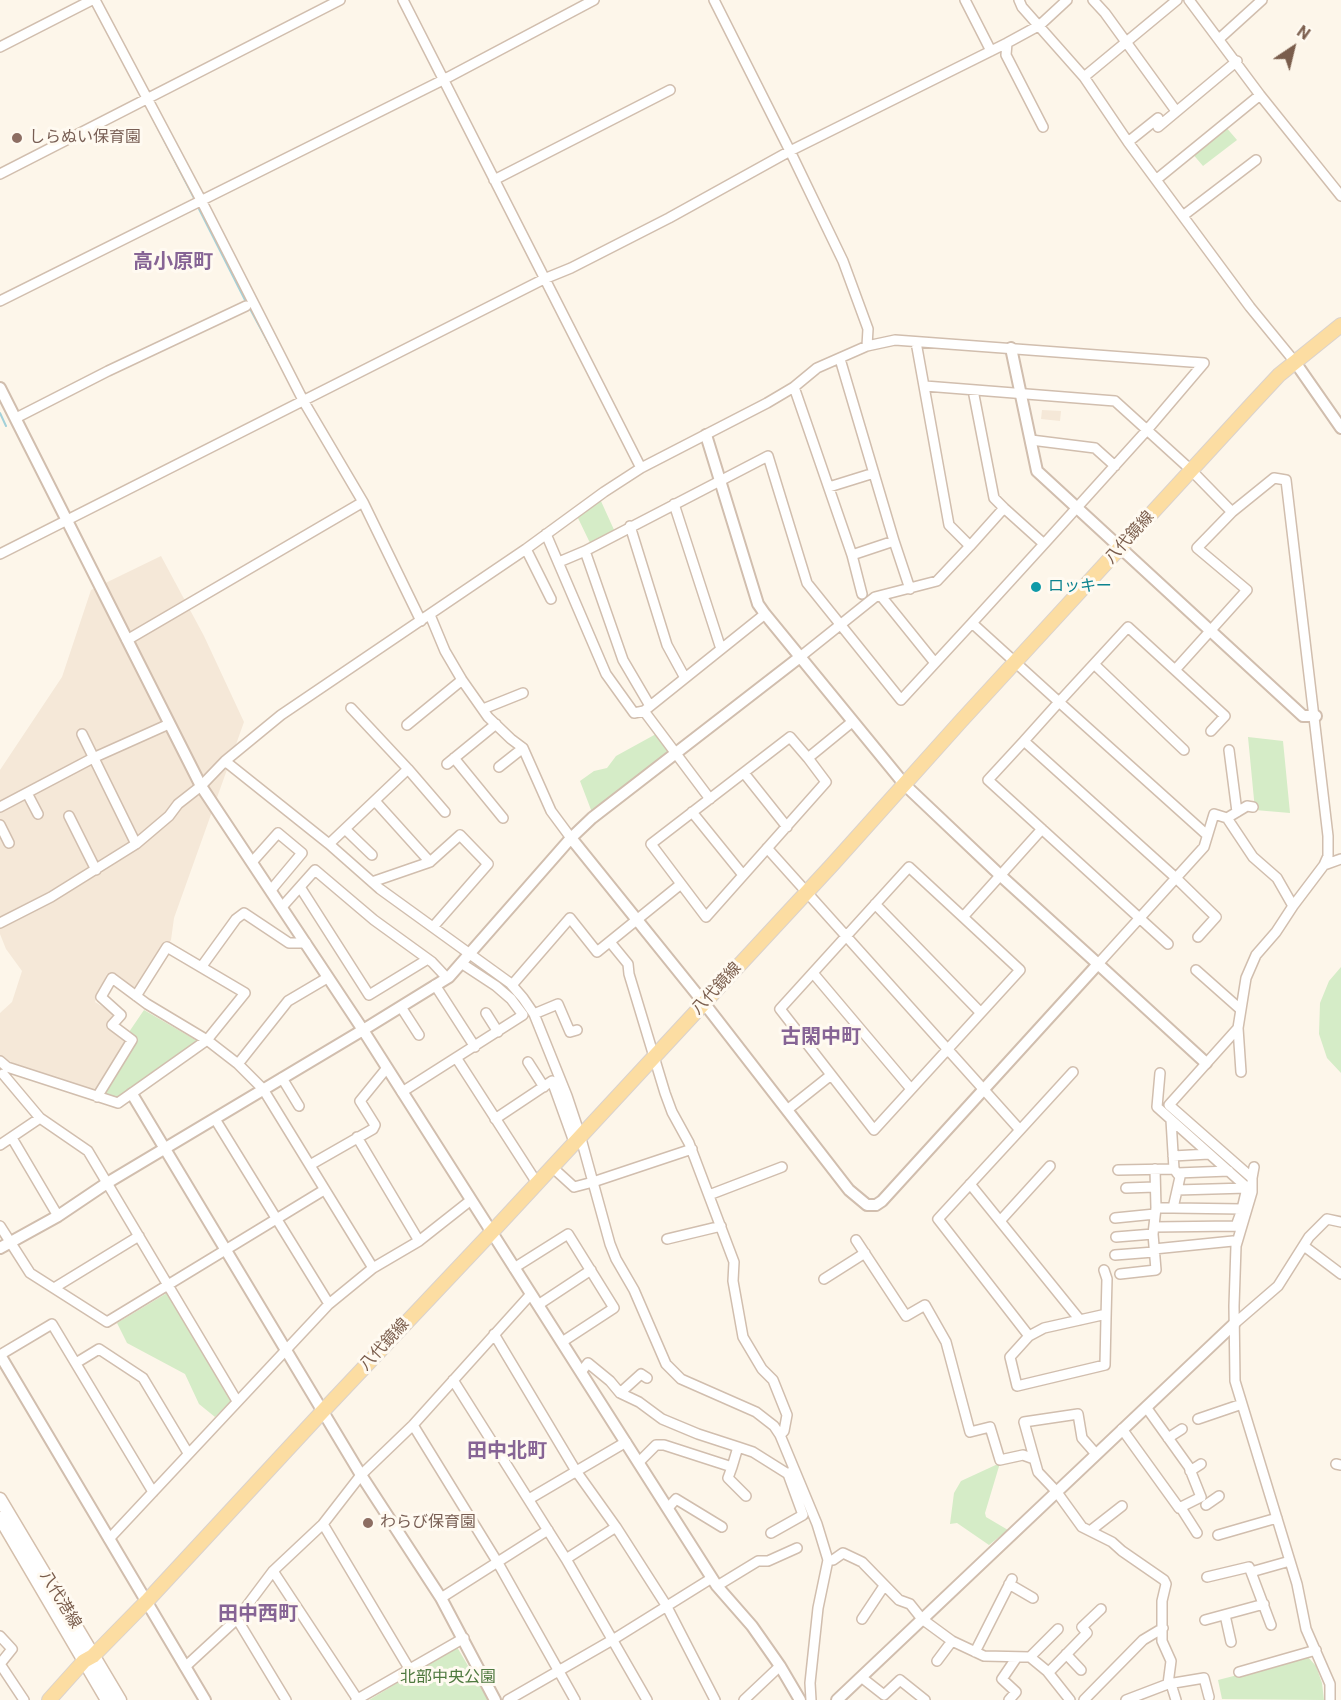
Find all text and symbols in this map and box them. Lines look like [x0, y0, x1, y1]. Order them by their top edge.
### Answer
north arrow [1263, 18, 1323, 78]
text: N [1294, 22, 1314, 44]
place label: しらぬい保育園 [29, 128, 141, 148]
marker: しらぬい保育園 [10, 131, 24, 145]
district label: 高小原町 [133, 251, 213, 275]
street label: 八代鏡線 [1101, 508, 1159, 568]
place label: ロッキー [1048, 577, 1112, 597]
marker: ロッキー [1029, 580, 1043, 594]
street label: 八代鏡線 [688, 959, 746, 1019]
district label: 古閑中町 [781, 1026, 861, 1050]
street label: 八代鏡線 [356, 1315, 414, 1375]
district label: 田中北町 [467, 1440, 547, 1464]
place label: わらび保育園 [380, 1513, 476, 1533]
marker: わらび保育園 [361, 1516, 375, 1530]
street label: 八代港線 [35, 1568, 85, 1632]
district label: 田中西町 [218, 1603, 298, 1627]
park label: 北部中央公園 [400, 1668, 496, 1688]

